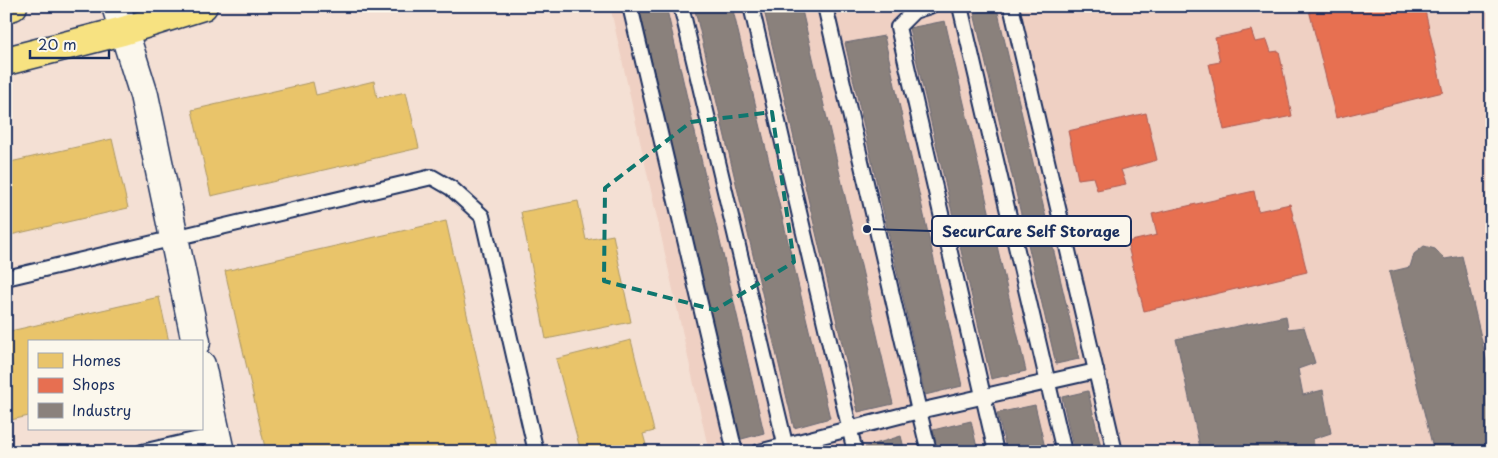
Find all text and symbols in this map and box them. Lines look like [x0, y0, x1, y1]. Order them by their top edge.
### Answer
scale bar [30, 28, 109, 60]
text: 20 m [38, 32, 77, 55]
callout: SecurCare Self Storage [932, 216, 1131, 246]
text: SecurCare Self Storage [942, 219, 1120, 242]
legend [28, 340, 202, 430]
text: Homes [72, 348, 121, 371]
text: Shops [72, 372, 115, 395]
text: Industry [72, 398, 131, 421]

